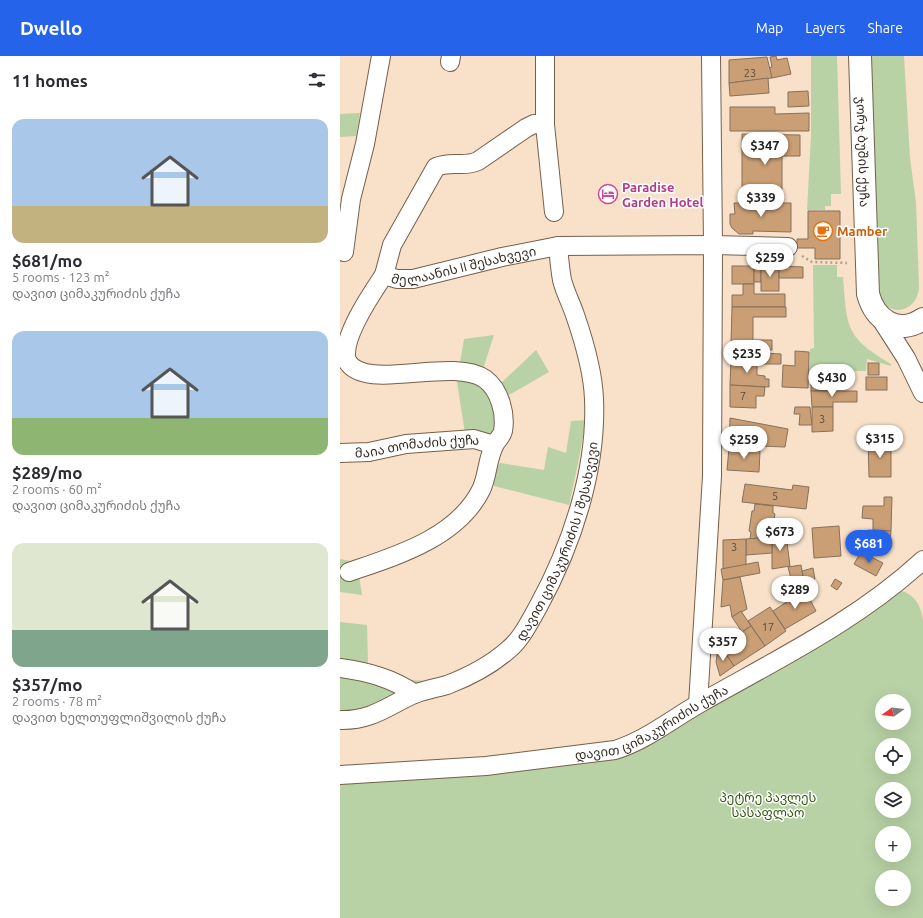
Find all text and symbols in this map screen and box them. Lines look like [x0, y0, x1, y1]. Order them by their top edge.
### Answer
text: Dwello [20, 17, 82, 39]
text: Map [756, 20, 783, 36]
text: Layers [805, 20, 845, 36]
text: Share [867, 20, 903, 36]
house number: 23 [744, 67, 756, 79]
icon: filters [306, 69, 328, 91]
text: 11 homes [12, 71, 88, 90]
street label: ჯორჯ ბუშის ქუჩა [853, 96, 872, 208]
pin: $347 [741, 132, 789, 166]
text: $347 [750, 138, 780, 152]
icon: home [134, 145, 206, 217]
place label: Paradise Garden Hotel [622, 180, 703, 209]
hotel icon: Paradise Garden Hotel [597, 183, 619, 205]
pin: $339 [737, 184, 785, 218]
text: $339 [746, 190, 776, 204]
cafe icon: Mamber [812, 220, 834, 242]
place label: Mamber [837, 224, 888, 238]
street label: მელაანის II შესახვევი [390, 244, 537, 289]
pin: $259 [746, 244, 794, 278]
text: $259 [755, 250, 785, 264]
text: $681/mo [12, 251, 82, 270]
text: 5 rooms · 123 m² [12, 270, 109, 284]
text: დავით ციმაკურიძის ქუჩა [12, 286, 180, 300]
pin: $235 [723, 340, 771, 374]
text: $235 [732, 346, 762, 360]
icon: home [134, 357, 206, 429]
pin: $430 [808, 364, 856, 398]
text: $430 [817, 370, 847, 384]
house number: 7 [740, 390, 746, 402]
house number: 3 [819, 413, 825, 425]
pin: $315 [856, 425, 904, 459]
pin: $259 [720, 426, 768, 460]
text: $315 [865, 431, 895, 445]
street label: მაია თომაძის ქუჩა [355, 432, 482, 459]
text: $259 [729, 432, 759, 446]
street label: დავით ციმაკურიძის I შესახვევი [513, 441, 600, 644]
text: $289/mo [12, 463, 82, 482]
text: 2 rooms · 60 m² [12, 482, 102, 496]
house number: 5 [772, 490, 778, 502]
text: დავით ციმაკურიძის ქუჩა [12, 498, 180, 512]
pin: $673 [756, 518, 804, 552]
text: $673 [765, 524, 795, 538]
pin: $681 [845, 530, 893, 564]
text: $681 [854, 536, 884, 550]
house number: 3 [731, 541, 737, 553]
icon: home [134, 569, 206, 641]
pin: $289 [771, 576, 819, 610]
text: $289 [780, 582, 810, 596]
house number: 17 [762, 621, 774, 633]
pin: $357 [699, 628, 747, 662]
text: $357 [708, 634, 738, 648]
text: $357/mo [12, 675, 82, 694]
street label: დავით ციმაკურიძის ქუჩა [574, 682, 730, 764]
text: 2 rooms · 78 m² [12, 694, 102, 708]
north arrow [875, 694, 911, 730]
map controls [875, 694, 911, 906]
text: დავით ხელთუფლიშვილის ქუჩა [12, 710, 226, 724]
button: locate [875, 738, 911, 774]
button: layers [875, 782, 911, 818]
park label: პეტრე პავლეს სასაფლაო [720, 790, 817, 821]
button: + [875, 826, 911, 862]
button: − [875, 870, 911, 906]

